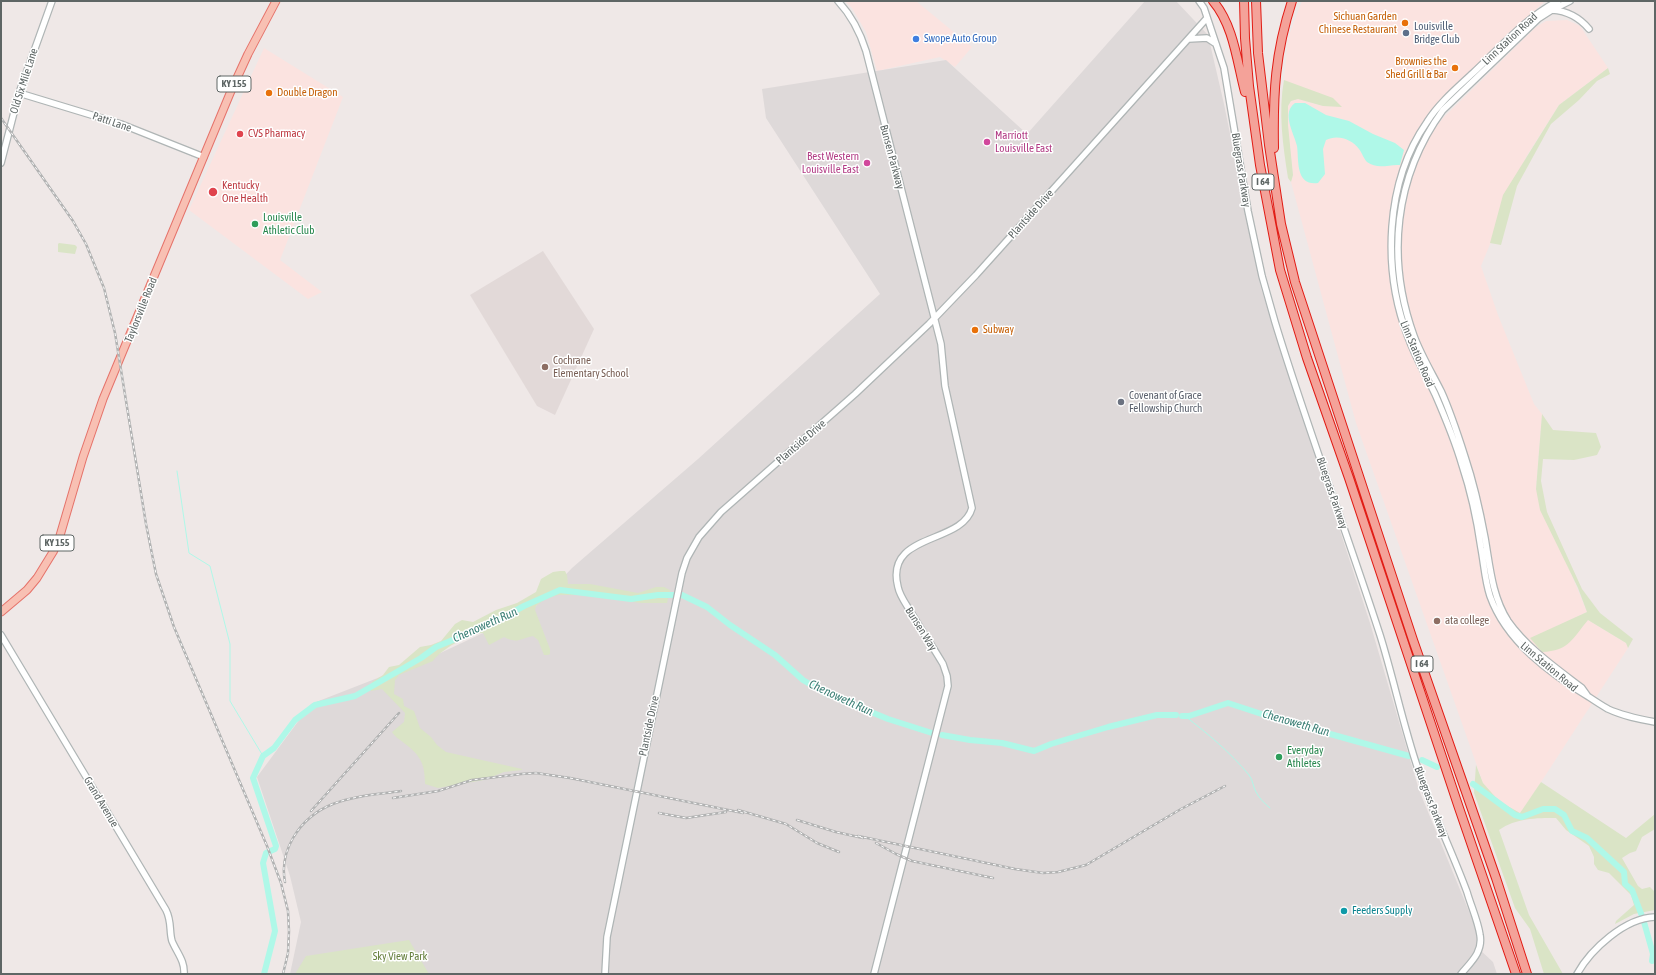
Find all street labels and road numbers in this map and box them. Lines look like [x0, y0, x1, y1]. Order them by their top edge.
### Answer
street label: Linn Station Road [1480, 10, 1540, 68]
street label: Old Six Mile Lane [7, 47, 41, 115]
road number: KY 155 [217, 76, 251, 92]
street label: Patti Lane [91, 109, 133, 135]
street label: Bunsen Parkway [877, 123, 907, 191]
street label: Bluegrass Parkway [1229, 132, 1253, 208]
road number: I 64 [1252, 174, 1274, 190]
street label: Plantside Drive [1006, 187, 1056, 241]
street label: Taylorsville Road [122, 275, 160, 345]
street label: Linn Station Road [1397, 319, 1437, 389]
street label: Plantside Drive [773, 417, 829, 467]
street label: Bluegrass Parkway [1314, 455, 1350, 531]
road number: KY 155 [40, 535, 74, 551]
street label: Bunsen Way [902, 605, 940, 653]
street label: Linn Station Road [1518, 639, 1580, 695]
road number: I 64 [1411, 656, 1433, 672]
street label: Plantside Drive [636, 695, 662, 757]
street label: Bluegrass Parkway [1411, 765, 1451, 839]
street label: Grand Avenue [81, 774, 121, 830]

